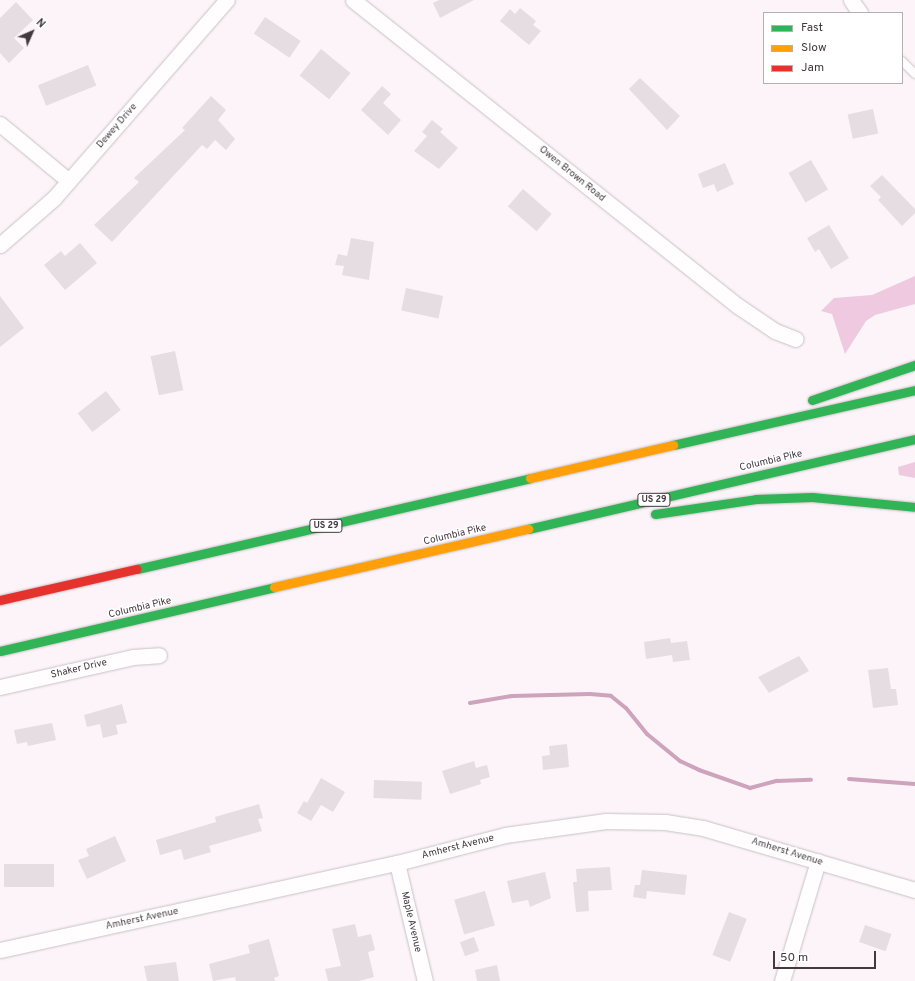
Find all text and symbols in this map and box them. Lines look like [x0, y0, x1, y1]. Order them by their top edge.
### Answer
north arrow [12, 12, 52, 52]
legend [763, 12, 903, 84]
text: N [33, 16, 48, 31]
text: Fast [801, 20, 823, 36]
text: Slow [801, 40, 827, 56]
text: Jam [801, 60, 824, 76]
street label: Dewey Drive [94, 101, 140, 151]
street label: Owen Brown Road [536, 144, 608, 204]
street label: Columbia Pike [739, 448, 803, 474]
road number: US 29 [637, 493, 671, 507]
road number: US 29 [309, 519, 343, 533]
street label: Columbia Pike [423, 522, 487, 548]
street label: Columbia Pike [108, 595, 172, 621]
street label: Shaker Drive [50, 657, 108, 681]
street label: Amherst Avenue [420, 832, 496, 862]
street label: Amherst Avenue [750, 835, 824, 869]
street label: Maple Avenue [398, 890, 424, 954]
street label: Amherst Avenue [104, 905, 180, 933]
scale bar [775, 943, 878, 969]
text: 50 m [780, 950, 808, 966]

